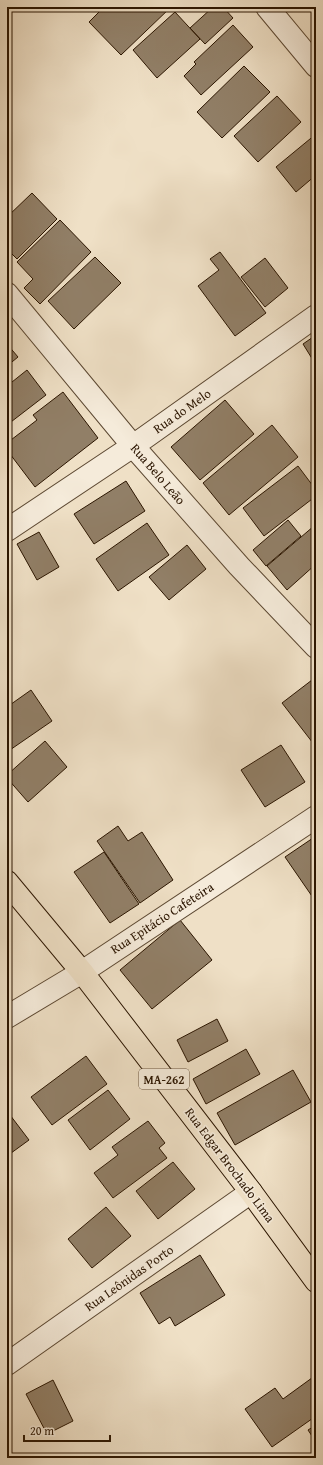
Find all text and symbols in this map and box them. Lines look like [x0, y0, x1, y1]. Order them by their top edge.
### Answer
street label: Rua do Melo [149, 384, 215, 438]
street label: Rua Belo Leão [126, 439, 190, 509]
street label: Rua Epitácio Cafeteira [107, 877, 218, 959]
road number: MA-262 [139, 1069, 189, 1089]
street label: Rua Edgar Brochado Lima [181, 1104, 280, 1227]
street label: Rua Leônidas Porto [81, 1240, 178, 1316]
scale bar [24, 1417, 110, 1443]
text: 20 m [30, 1422, 54, 1439]

